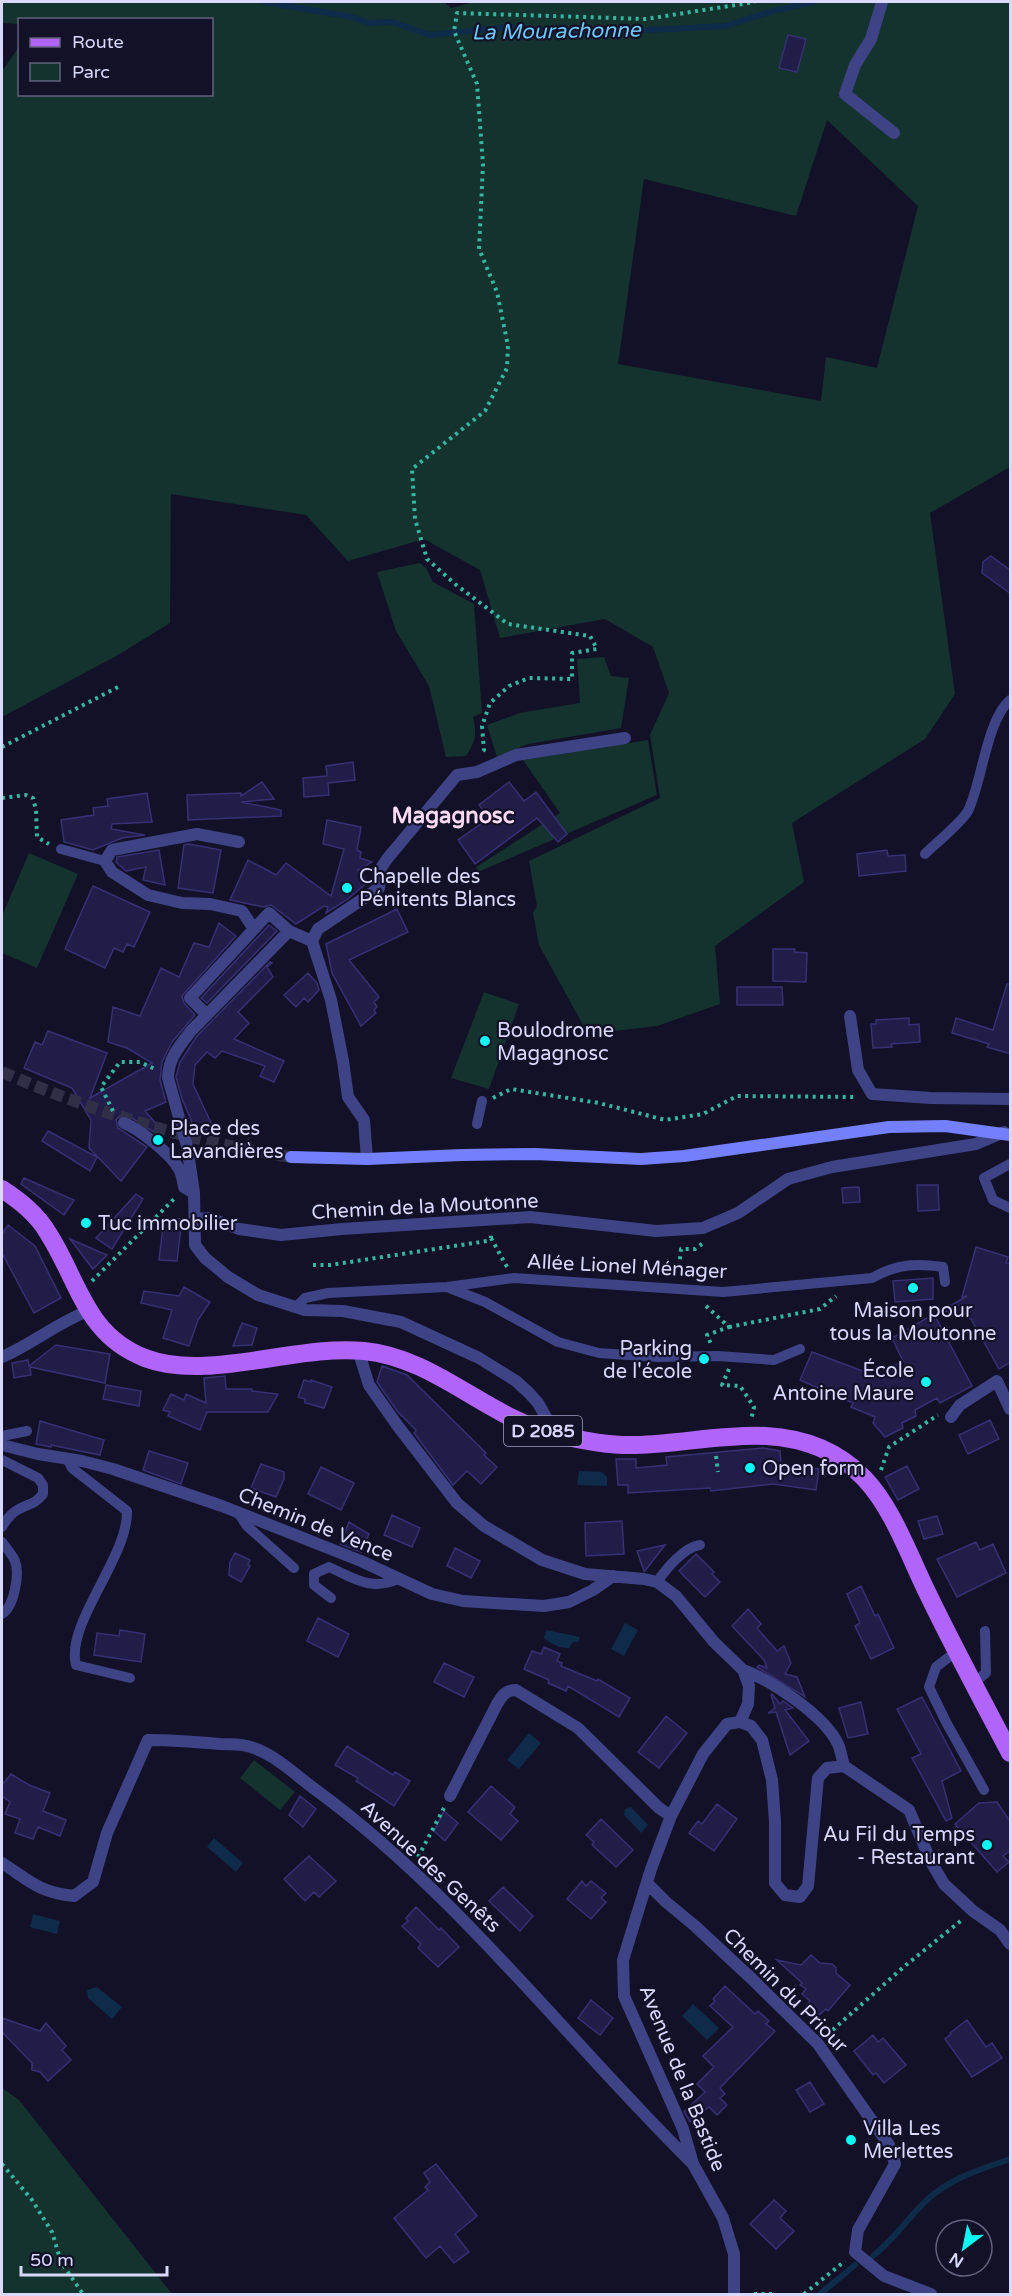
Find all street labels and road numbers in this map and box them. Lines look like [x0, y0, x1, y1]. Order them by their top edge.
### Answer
street label: Chemin de la Moutonne [311, 1189, 539, 1225]
street label: Allée Lionel Ménager [526, 1250, 728, 1284]
road number: D 2085 [504, 1416, 582, 1446]
street label: Chemin de Vence [234, 1483, 397, 1567]
street label: Avenue des Genêts [355, 1796, 505, 1938]
street label: Chemin du Priour [718, 1924, 853, 2058]
street label: Avenue de la Bastide [634, 1982, 730, 2175]

